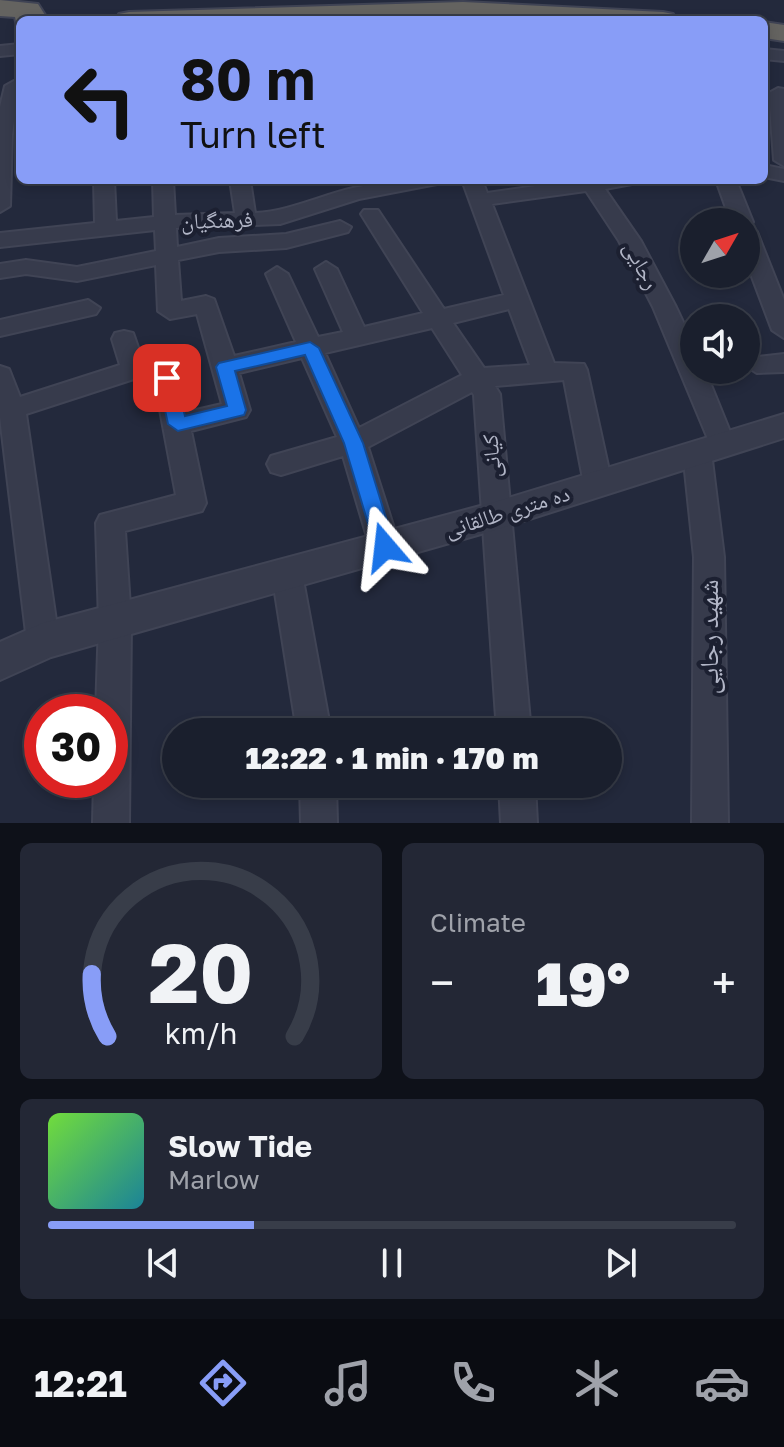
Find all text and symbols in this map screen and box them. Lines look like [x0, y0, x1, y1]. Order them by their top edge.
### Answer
text: 80 m [180, 45, 315, 112]
icon: left [48, 48, 152, 152]
text: Turn left [180, 113, 326, 156]
street label: فرهنگیان [180, 205, 254, 235]
north arrow [680, 208, 760, 288]
map controls [680, 208, 760, 384]
street label: رجایی [618, 236, 666, 294]
button: sound [680, 304, 760, 384]
pin [133, 344, 201, 412]
icon: arrive [145, 356, 189, 400]
street label: کیانی [476, 433, 506, 479]
street label: ده متری طالقانی [441, 479, 573, 543]
position arrow [343, 505, 427, 589]
street label: شهید رجایی [693, 579, 725, 695]
speed limit sign: 30 [24, 694, 128, 798]
text: 12:22 · 1 min · 170 m [245, 740, 539, 776]
text: Climate [430, 907, 526, 938]
text: 20 [149, 921, 253, 1021]
text: 19° [536, 947, 630, 1019]
text: − [430, 956, 454, 1009]
text: + [712, 956, 736, 1009]
text: km/h [165, 1016, 237, 1050]
text: Slow Tide [168, 1128, 312, 1164]
text: Marlow [168, 1164, 260, 1195]
icon: previous [141, 1241, 185, 1285]
icon: pause [370, 1241, 414, 1285]
icon: next [599, 1241, 643, 1285]
icon: directions [195, 1355, 251, 1411]
icon: music [320, 1355, 376, 1411]
icon: phone [445, 1355, 501, 1411]
icon: climate [569, 1355, 625, 1411]
icon: car [694, 1355, 750, 1411]
text: 12:21 [34, 1362, 127, 1405]

